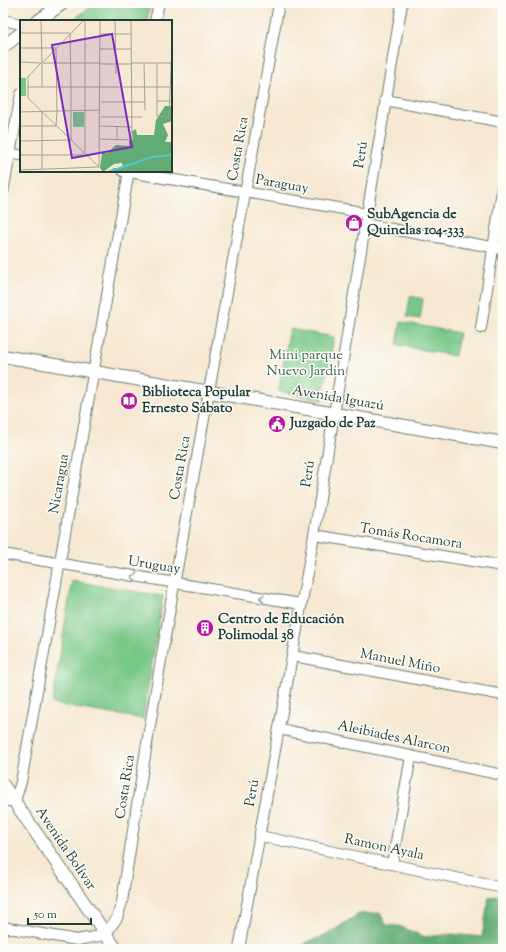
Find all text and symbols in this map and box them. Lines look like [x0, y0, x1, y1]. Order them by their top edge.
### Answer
inset map [20, 20, 172, 172]
street label: Costa Rica [224, 115, 255, 183]
street label: Perú [350, 140, 374, 170]
street label: Paraguay [254, 170, 310, 200]
place label: SubAgencia de Quinelas 104-333 [367, 205, 465, 241]
shop icon: SubAgencia de Quinelas 104-333 [344, 213, 364, 233]
park label: Mini parque Nuevo Jardín [267, 346, 345, 382]
street label: Avenida Iguazú [291, 381, 385, 417]
place label: Biblioteca Popular Ernesto Sábato [142, 383, 252, 419]
library icon: Biblioteca Popular Ernesto Sábato [119, 391, 139, 411]
public building icon: Juzgado de Paz [267, 414, 287, 434]
place label: Juzgado de Paz [289, 414, 376, 434]
street label: Costa Rica [166, 434, 197, 502]
street label: Nicaragua [45, 452, 75, 516]
street label: Perú [297, 459, 321, 489]
street label: Tomás Rocamora [358, 519, 464, 555]
street label: Uruguay [126, 552, 182, 580]
one-way arrow [131, 573, 137, 582]
one-way arrow [259, 594, 265, 603]
place label: Centro de Educación Polimodal 38 [218, 610, 345, 646]
building icon: Centro de Educación Polimodal 38 [195, 618, 215, 638]
street label: Manuel Miño [358, 644, 442, 680]
street label: Aleibiades Alarcon [336, 716, 452, 760]
street label: Costa Rica [111, 753, 141, 821]
street label: Perú [241, 778, 265, 808]
street label: Avenida Bolívar [30, 803, 101, 895]
street label: Ramon Ayala [342, 830, 426, 866]
scale bar [28, 900, 91, 926]
text: 50 m [33, 906, 57, 924]

